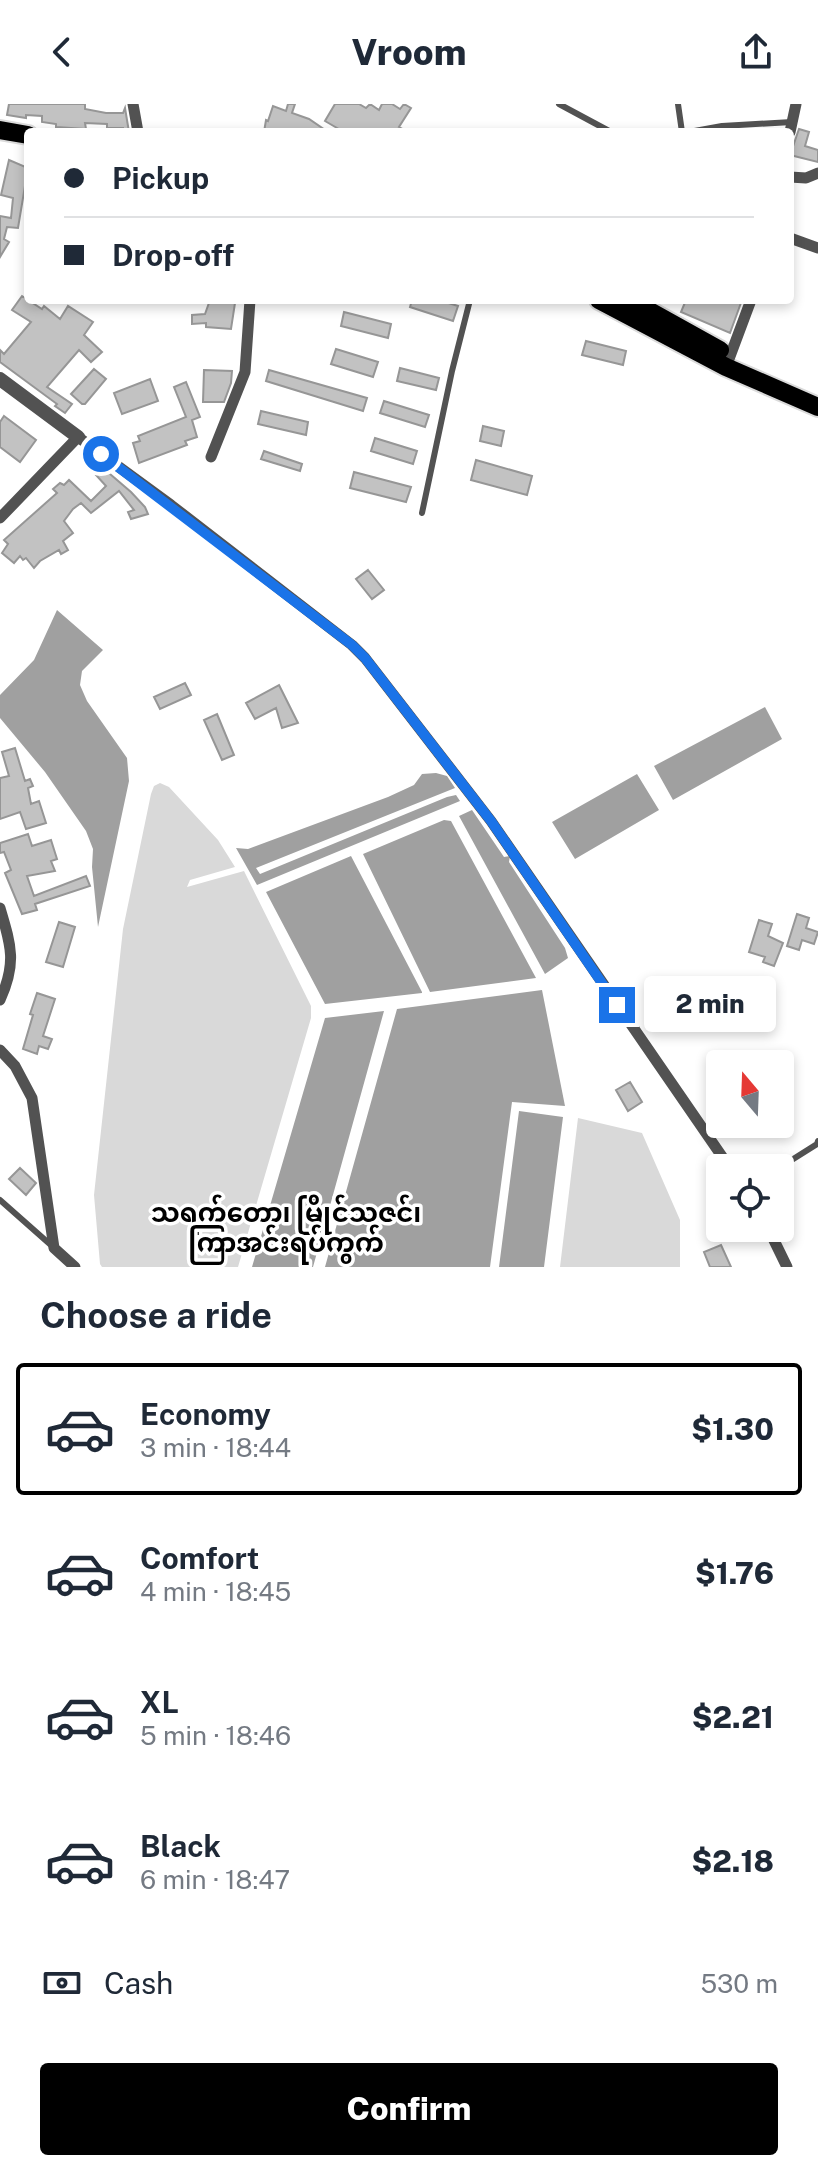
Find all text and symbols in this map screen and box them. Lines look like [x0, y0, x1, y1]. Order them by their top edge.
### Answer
icon: back [40, 30, 84, 74]
icon: share [734, 30, 778, 74]
text: Vroom [351, 31, 467, 73]
text: Pickup [112, 160, 209, 196]
text: Drop-off [112, 237, 234, 273]
route start [83, 436, 119, 472]
callout: 2 min [645, 977, 777, 1033]
route end [599, 987, 635, 1023]
text: 2 min [675, 988, 745, 1019]
north arrow [706, 1050, 794, 1138]
map controls [706, 1050, 794, 1242]
button: locate [706, 1154, 794, 1242]
district label: သရက်တော၊ မြိုင်သဇင်၊ ကြာအင်းရပ်ကွက် [151, 1194, 421, 1265]
text: Choose a ride [40, 1294, 272, 1336]
icon: car [44, 1393, 116, 1465]
text: Economy [140, 1396, 271, 1432]
text: $1.30 [691, 1411, 774, 1447]
text: 3 min · 18:44 [140, 1432, 291, 1463]
icon: car [44, 1537, 116, 1609]
text: Comfort [140, 1540, 259, 1576]
text: $1.76 [695, 1555, 774, 1591]
text: 4 min · 18:45 [140, 1576, 291, 1607]
icon: car [44, 1681, 116, 1753]
text: XL [140, 1684, 179, 1720]
text: $2.21 [692, 1699, 774, 1735]
text: 5 min · 18:46 [140, 1720, 291, 1751]
icon: car [44, 1825, 116, 1897]
text: Black [140, 1828, 221, 1864]
text: $2.18 [691, 1843, 774, 1879]
text: 6 min · 18:47 [140, 1864, 290, 1895]
icon: cash [40, 1961, 84, 2005]
text: Cash [104, 1965, 173, 2001]
text: 530 m [700, 1968, 778, 1999]
button: Confirm [40, 2063, 778, 2155]

